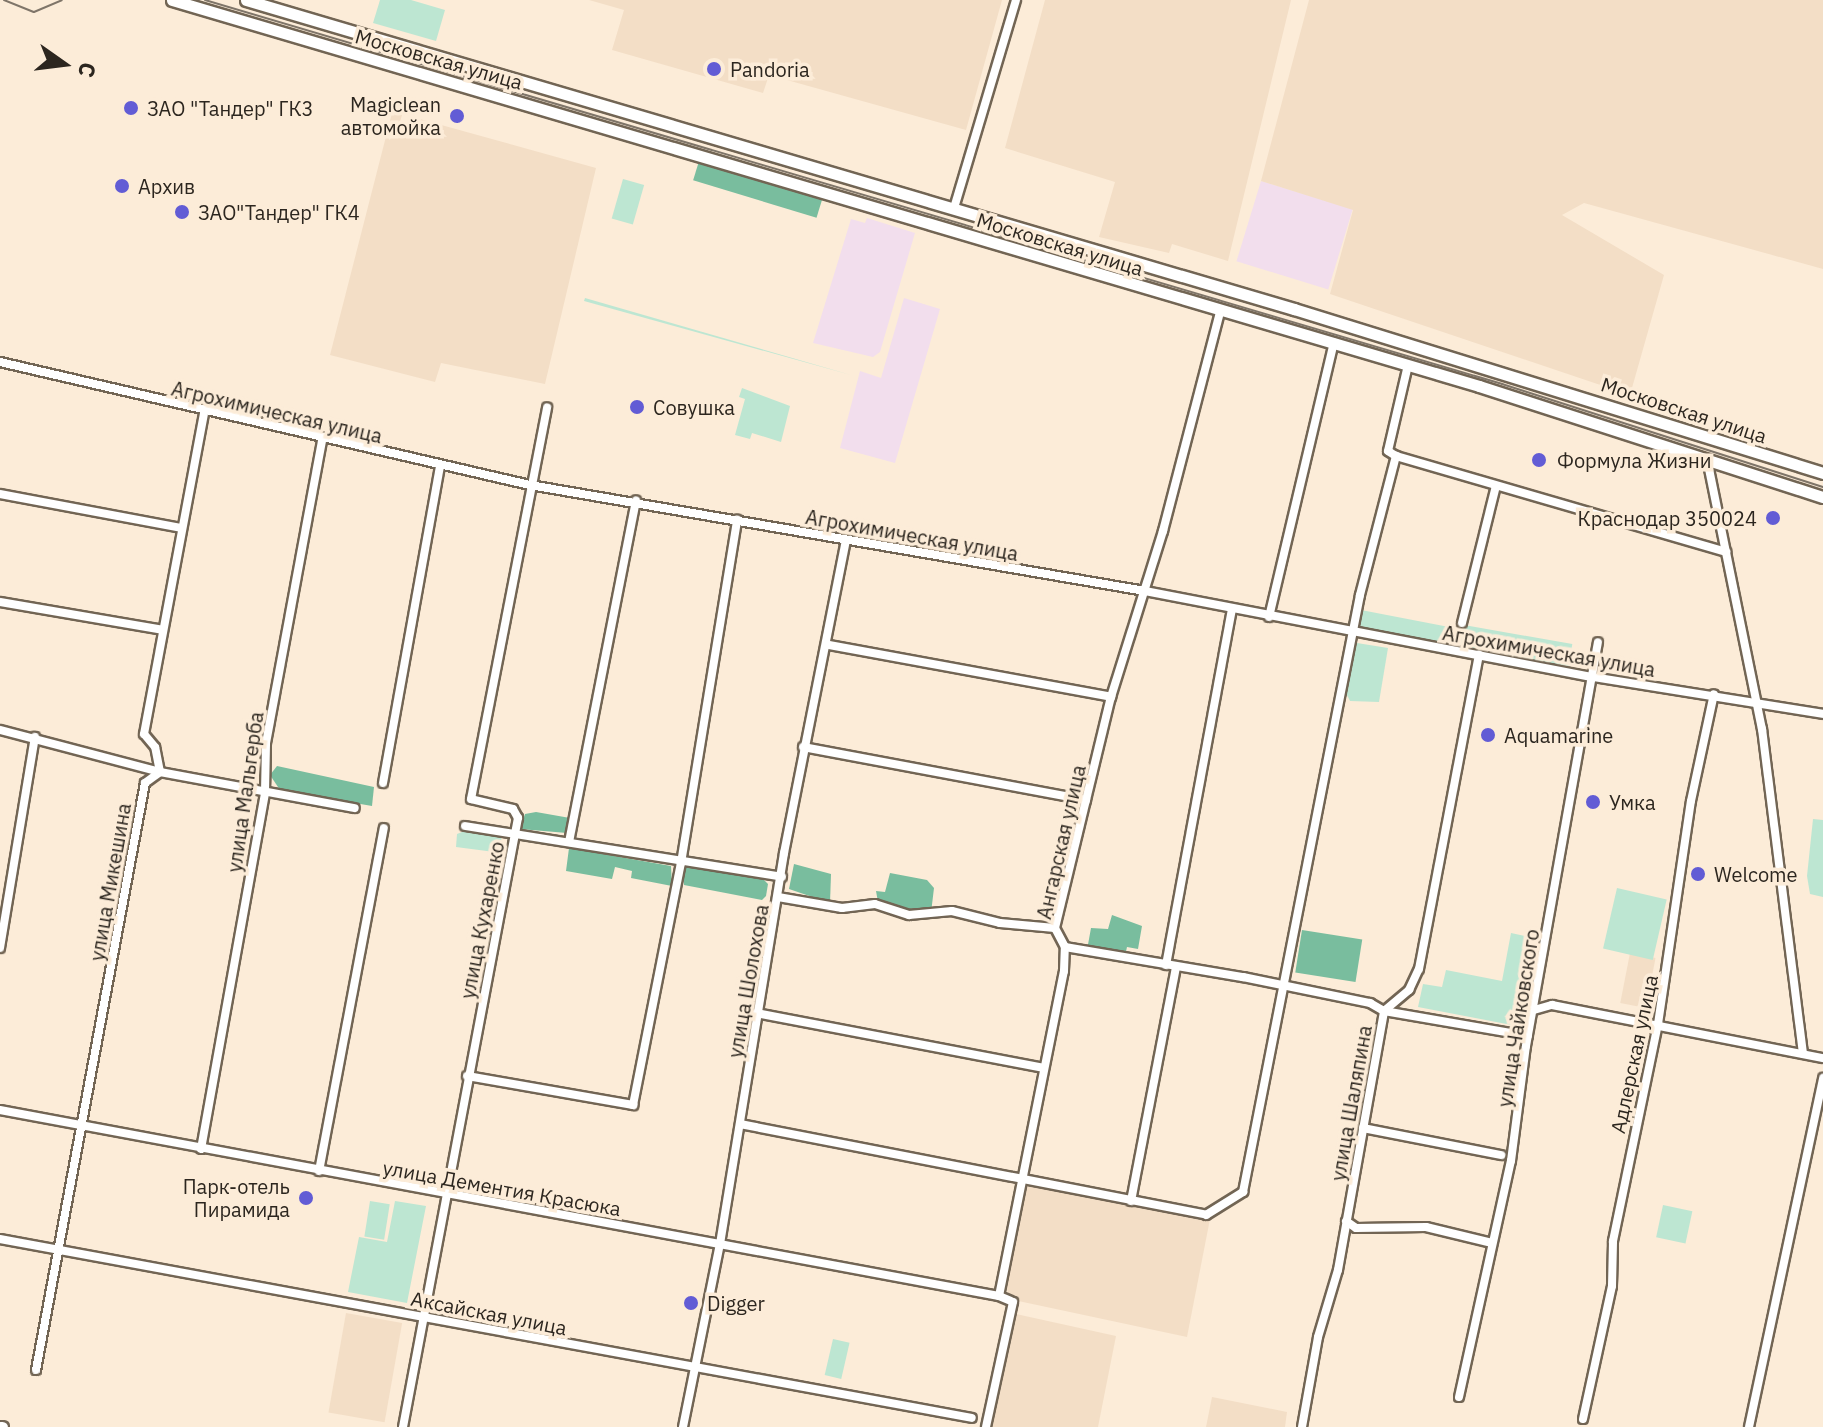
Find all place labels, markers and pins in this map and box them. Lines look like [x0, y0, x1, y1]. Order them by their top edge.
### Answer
place label: Pandoria [730, 57, 810, 81]
marker: Pandoria [705, 60, 723, 78]
place label: Magiclean автомойка [341, 92, 441, 139]
place label: ЗАО "Тандер" ГК3 [147, 96, 314, 120]
marker: ЗАО "Тандер" ГК3 [122, 99, 140, 117]
marker: Magiclean автомойка [448, 107, 466, 125]
place label: Архив [138, 174, 195, 198]
marker: Архив [113, 177, 131, 195]
place label: ЗАО"Тандер" ГК4 [198, 200, 360, 224]
marker: ЗАО"Тандер" ГК4 [173, 203, 191, 221]
place label: Совушка [653, 395, 735, 419]
marker: Совушка [628, 398, 646, 416]
place label: Формула Жизни [1557, 448, 1712, 472]
marker: Формула Жизни [1528, 449, 1550, 471]
place label: Краснодар 350024 [1578, 506, 1757, 530]
marker: Краснодар 350024 [1764, 509, 1782, 527]
place label: Aquamarine [1504, 723, 1613, 747]
marker: Aquamarine [1479, 726, 1497, 744]
place label: Умка [1609, 790, 1656, 814]
marker: Умка [1584, 793, 1602, 811]
place label: Welcome [1714, 862, 1798, 886]
marker: Welcome [1689, 865, 1707, 883]
place label: Парк-отель Пирамида [183, 1174, 290, 1221]
marker: Парк-отель Пирамида [297, 1189, 315, 1207]
place label: Digger [707, 1291, 765, 1315]
marker: Digger [682, 1294, 700, 1312]

